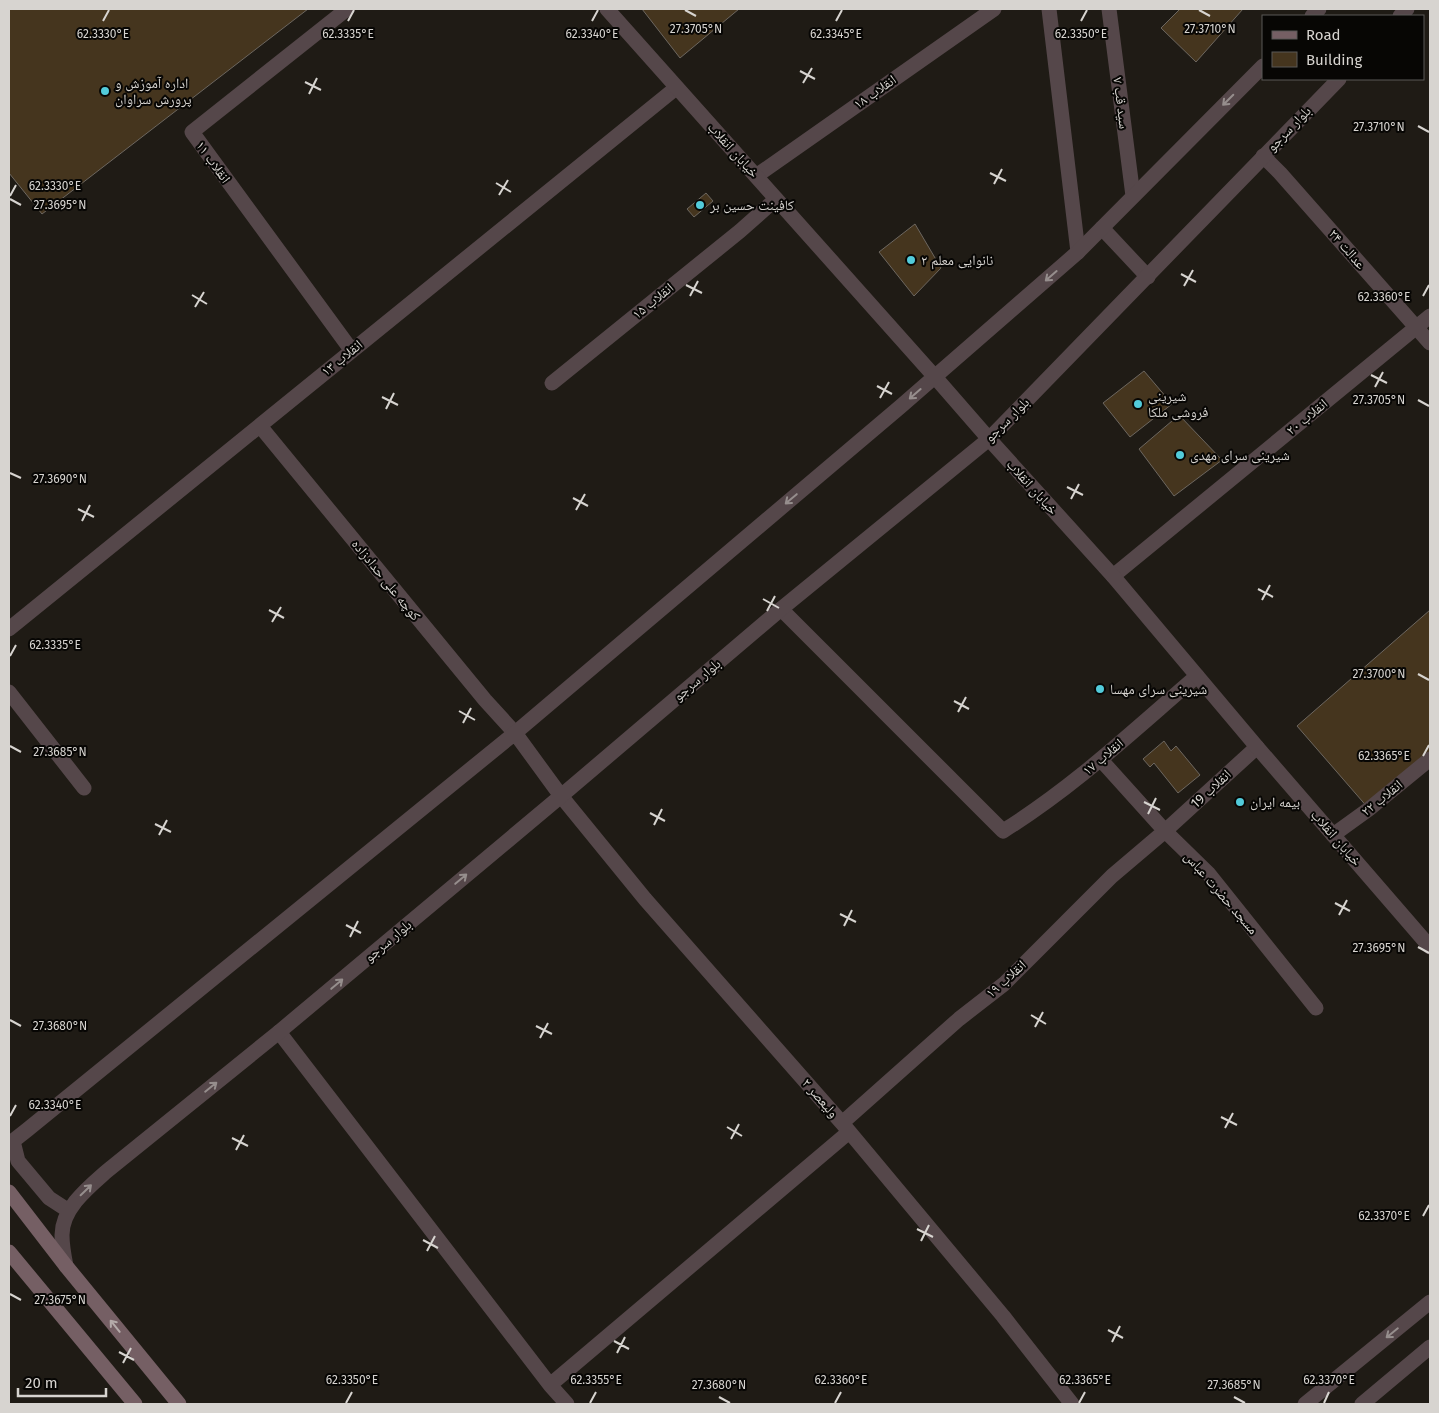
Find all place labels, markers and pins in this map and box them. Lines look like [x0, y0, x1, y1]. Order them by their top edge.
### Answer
place label: اداره آموزش و پرورش سراوان [115, 75, 192, 108]
marker: اداره آموزش و پرورش سراوان [99, 85, 111, 97]
place label: کافینت حسین بر [709, 197, 794, 214]
marker: کافینت حسین بر [694, 199, 706, 211]
place label: نانوایی معلم ۲ [921, 252, 993, 270]
marker: نانوایی معلم ۲ [905, 254, 917, 266]
place label: شیرینی فروشی ملکا [1148, 388, 1209, 421]
marker: شیرینی فروشی ملکا [1132, 398, 1144, 410]
place label: شیرینی سرای مهدی [1190, 447, 1290, 464]
marker: شیرینی سرای مهدی [1174, 449, 1186, 461]
place label: شیرینی سرای مهسا [1110, 681, 1207, 698]
marker: شیرینی سرای مهسا [1094, 683, 1106, 695]
place label: بیمه ایران [1250, 794, 1300, 811]
marker: بیمه ایران [1234, 796, 1246, 808]

